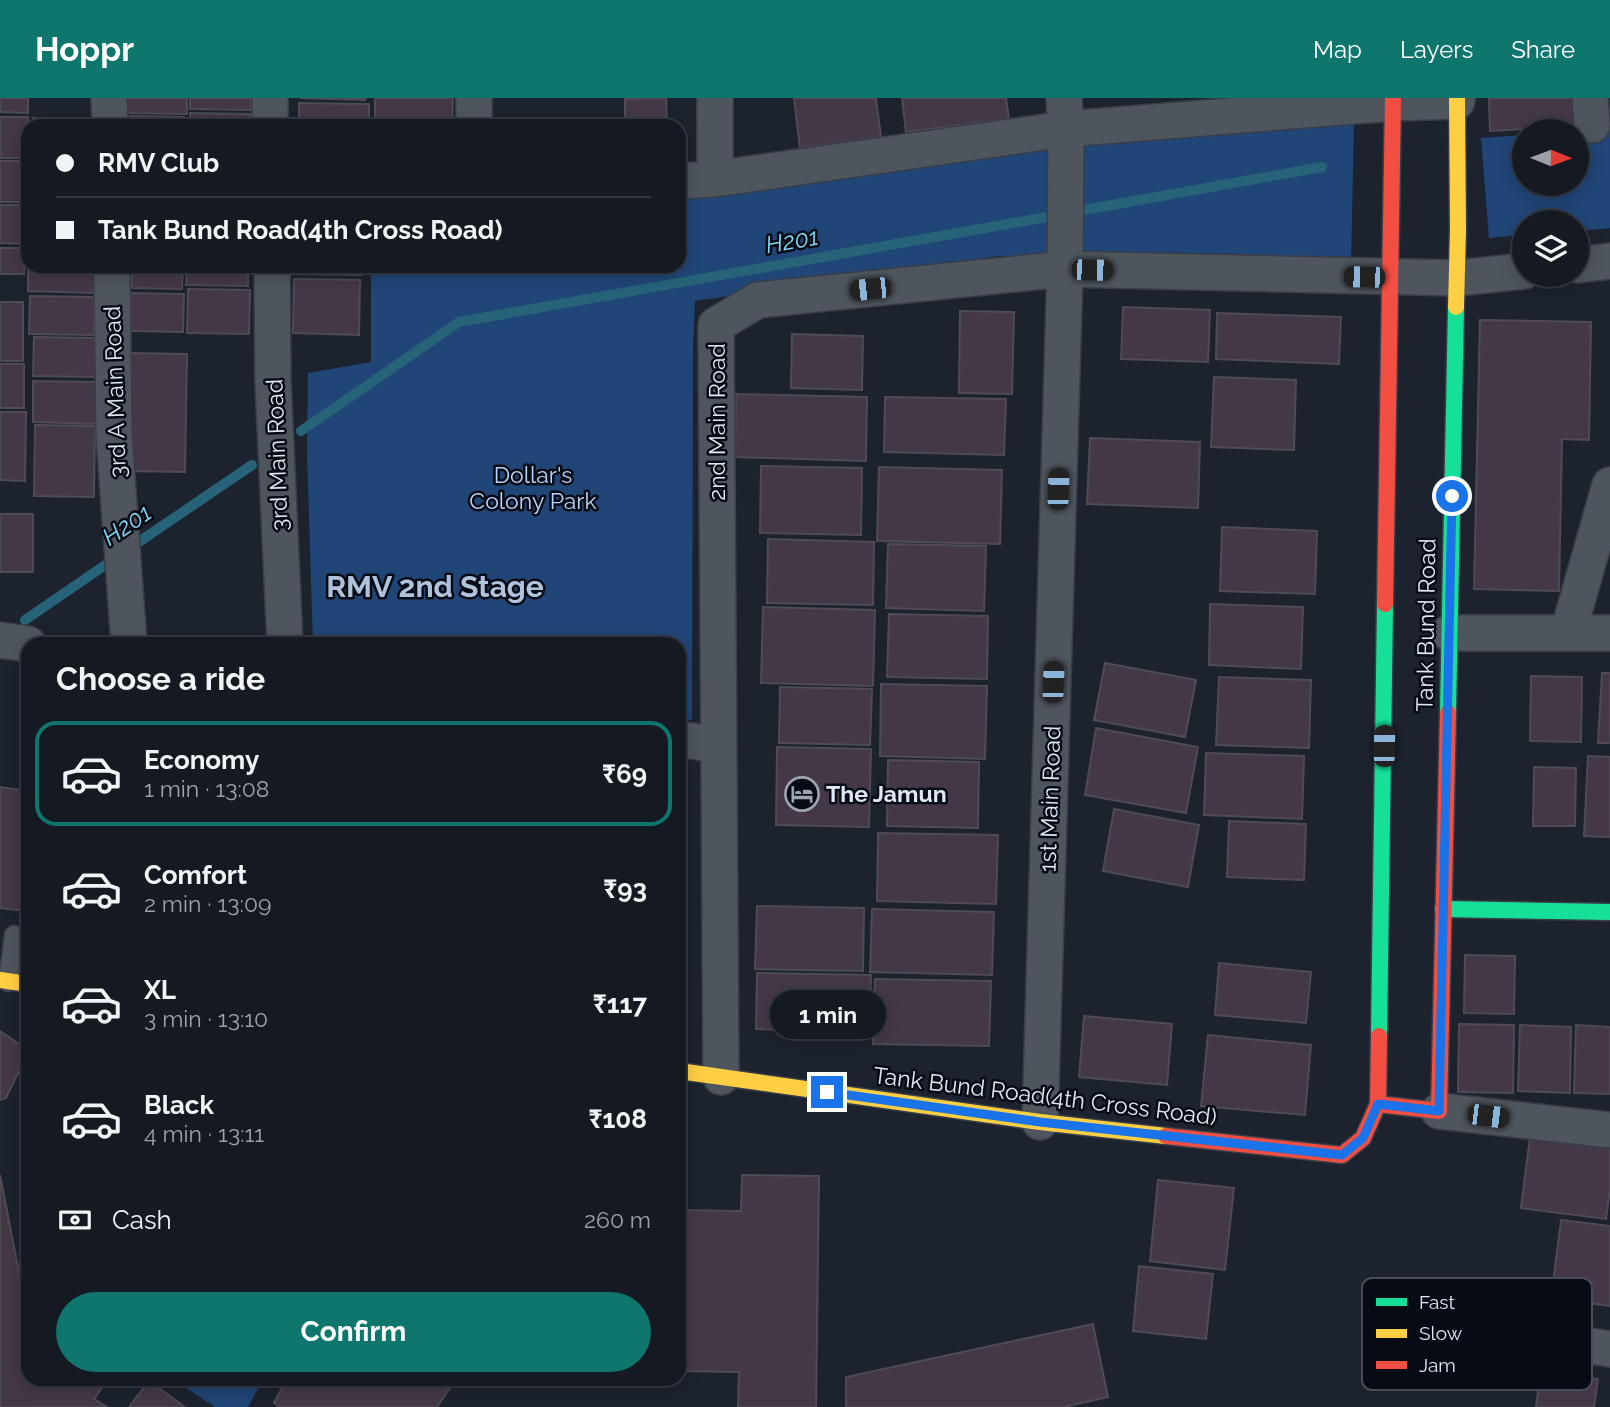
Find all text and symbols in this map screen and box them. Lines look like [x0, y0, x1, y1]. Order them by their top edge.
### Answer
text: Hoppr [35, 30, 134, 69]
text: Map [1313, 35, 1362, 64]
text: Layers [1400, 35, 1473, 64]
text: Share [1511, 35, 1575, 64]
north arrow [1512, 119, 1589, 196]
map controls [1512, 119, 1589, 287]
text: RMV Club [98, 148, 219, 178]
button: layers [1512, 210, 1589, 287]
text: Tank Bund Road(4th Cross Road) [98, 215, 502, 245]
water label: H201 [763, 222, 821, 259]
car [1071, 259, 1114, 281]
car [1343, 266, 1386, 288]
car [849, 276, 892, 302]
street label: 3rd A Main Road [98, 305, 131, 479]
street label: 2nd Main Road [703, 343, 730, 501]
street label: 3rd Main Road [260, 378, 293, 532]
park label: Dollar's Colony Park [469, 461, 597, 514]
car [1047, 468, 1070, 510]
route start [1436, 480, 1468, 512]
water label: H201 [97, 498, 157, 551]
street label: Tank Bund Road [1410, 538, 1441, 712]
district label: RMV 2nd Stage [326, 569, 544, 604]
text: Choose a ride [56, 660, 265, 697]
car [1042, 661, 1065, 703]
street label: 1st Main Road [1033, 725, 1066, 873]
car [1374, 725, 1395, 767]
icon: car [60, 742, 123, 805]
text: Economy [144, 745, 259, 775]
text: ₹69 [602, 759, 647, 789]
text: 1 min · 13:08 [144, 775, 270, 802]
hotel icon: The Jamun [783, 775, 821, 813]
place label: The Jamun [826, 780, 947, 807]
icon: car [60, 857, 123, 920]
text: Comfort [144, 860, 247, 890]
text: ₹93 [603, 874, 647, 904]
text: 2 min · 13:09 [144, 890, 272, 917]
icon: car [60, 972, 123, 1035]
text: XL [144, 975, 176, 1005]
text: ₹117 [593, 989, 647, 1019]
callout: 1 min [769, 990, 885, 1040]
text: 1 min [799, 1001, 857, 1028]
text: 3 min · 13:10 [144, 1005, 268, 1032]
street label: Tank Bund Road(4th Cross Road) [872, 1061, 1218, 1130]
route end [811, 1076, 843, 1108]
icon: car [60, 1087, 123, 1150]
text: Black [144, 1090, 214, 1120]
car [1466, 1103, 1511, 1129]
text: ₹108 [589, 1104, 647, 1134]
text: 4 min · 13:11 [144, 1120, 264, 1147]
icon: cash [56, 1201, 94, 1239]
text: Cash [112, 1205, 172, 1235]
text: 260 m [584, 1206, 651, 1233]
legend [1362, 1278, 1592, 1390]
text: Fast [1419, 1291, 1455, 1313]
button: Confirm [56, 1292, 651, 1372]
text: Slow [1419, 1322, 1463, 1344]
text: Jam [1419, 1354, 1456, 1376]

